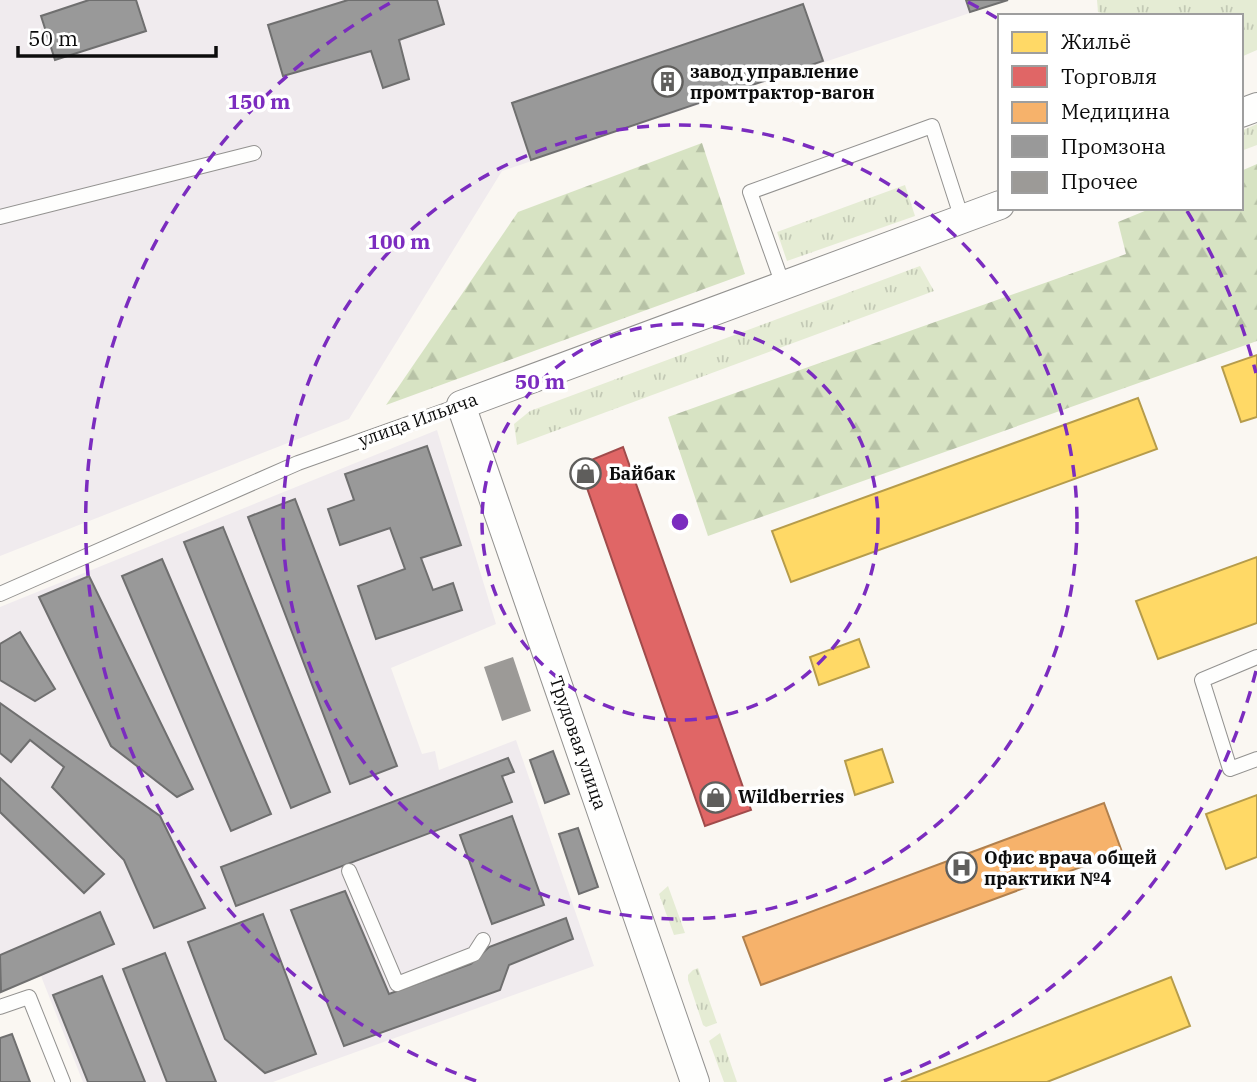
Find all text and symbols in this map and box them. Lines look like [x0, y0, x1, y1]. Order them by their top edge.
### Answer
scale bar [18, 14, 215, 58]
legend [998, 14, 1243, 210]
text: 50 m [28, 24, 78, 52]
text: Жильё [1061, 27, 1131, 55]
place label: завод управление промтрактор-вагон [690, 60, 874, 104]
text: Торговля [1061, 62, 1157, 90]
building icon: завод управление промтрактор-вагон [650, 65, 684, 99]
text: 150 m [227, 87, 291, 115]
text: Медицина [1061, 97, 1170, 125]
text: Промзона [1061, 132, 1166, 160]
text: Прочее [1061, 167, 1138, 195]
text: 100 m [367, 227, 431, 255]
text: 50 m [515, 367, 565, 395]
street label: улица Ильича [355, 387, 481, 452]
shop icon: Байбак [569, 457, 603, 491]
place label: Байбак [609, 462, 675, 485]
centre of rings [668, 510, 692, 534]
street label: Трудовая улица [545, 673, 612, 813]
shop icon: Wildberries [698, 780, 732, 814]
place label: Wildberries [738, 785, 844, 808]
place label: Офис врача общей практики №4 [984, 846, 1157, 890]
hospital icon: Офис врача общей практики №4 [944, 851, 978, 885]

